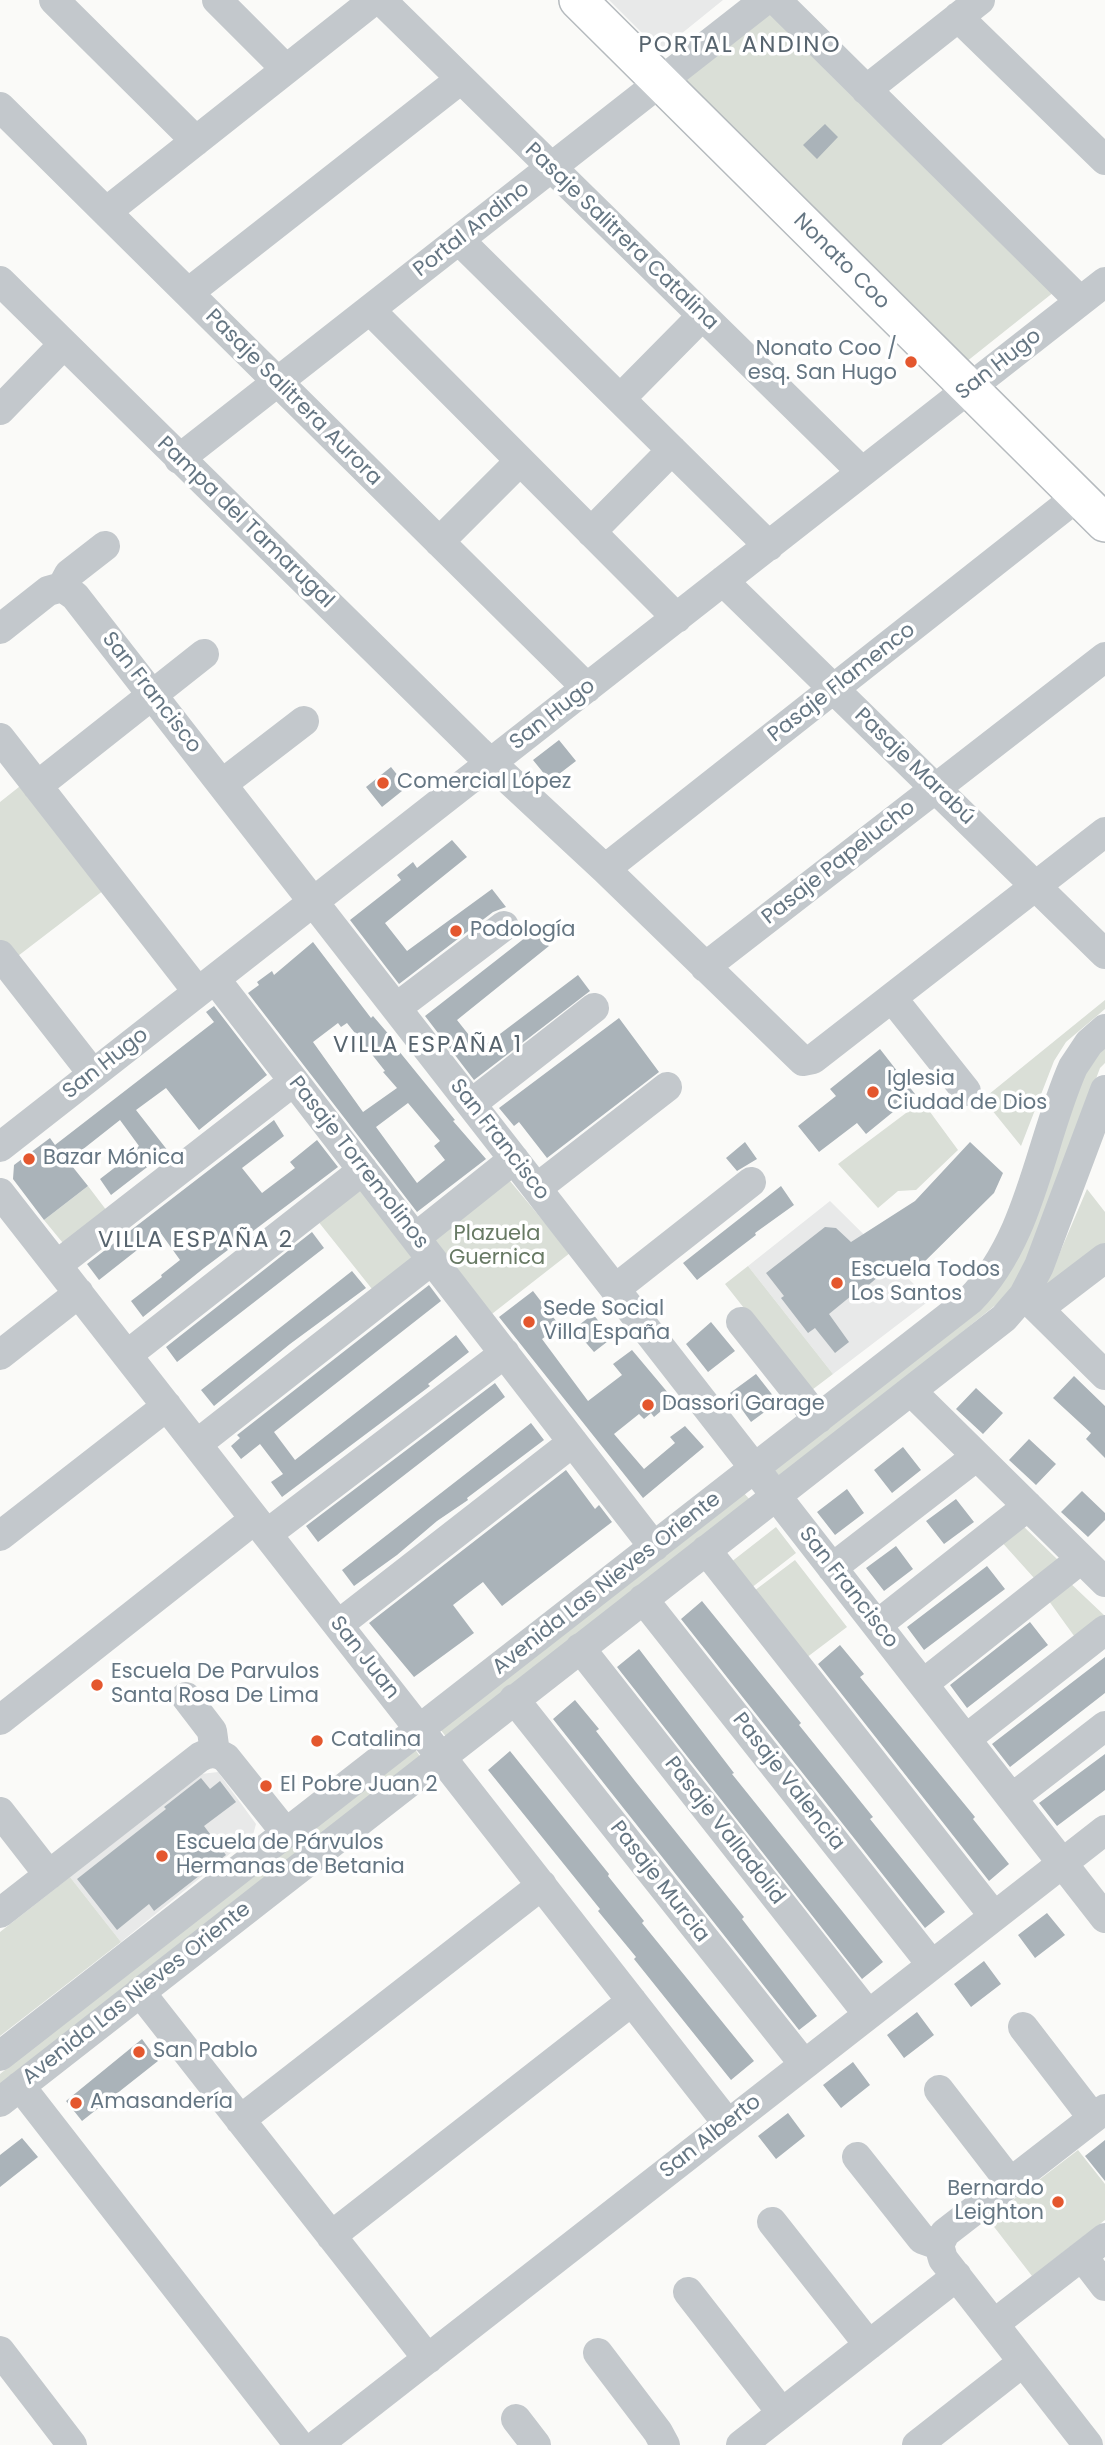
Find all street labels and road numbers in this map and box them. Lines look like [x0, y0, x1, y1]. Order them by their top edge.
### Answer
street label: Pasaje Salitrera Catalina [519, 138, 723, 336]
street label: Portal Andino [409, 177, 535, 283]
street label: Nonato Coo [788, 209, 894, 315]
street label: Pasaje Salitrera Aurora [200, 305, 386, 491]
street label: San Hugo [951, 324, 1047, 406]
street label: Pampa del Tamarugal [151, 432, 339, 614]
street label: Pasaje Flamenco [763, 618, 921, 748]
street label: San Francisco [96, 627, 206, 759]
street label: San Hugo [505, 674, 601, 756]
street label: Pasaje Marabú [849, 703, 979, 831]
street label: Pasaje Papelucho [758, 795, 920, 931]
street label: San Hugo [58, 1023, 154, 1105]
street label: Pasaje Torremolinos [283, 1072, 433, 1254]
street label: San Francisco [444, 1074, 554, 1206]
street label: Avenida Las Nieves Oriente [488, 1487, 726, 1681]
street label: San Francisco [793, 1522, 903, 1654]
street label: San Juan [324, 1612, 404, 1704]
street label: Pasaje Valencia [727, 1708, 849, 1856]
street label: Pasaje Valladolid [659, 1752, 789, 1910]
street label: Pasaje Murcia [604, 1816, 714, 1948]
street label: Avenida Las Nieves Oriente [18, 1897, 256, 2091]
street label: San Alberto [656, 2090, 766, 2184]

